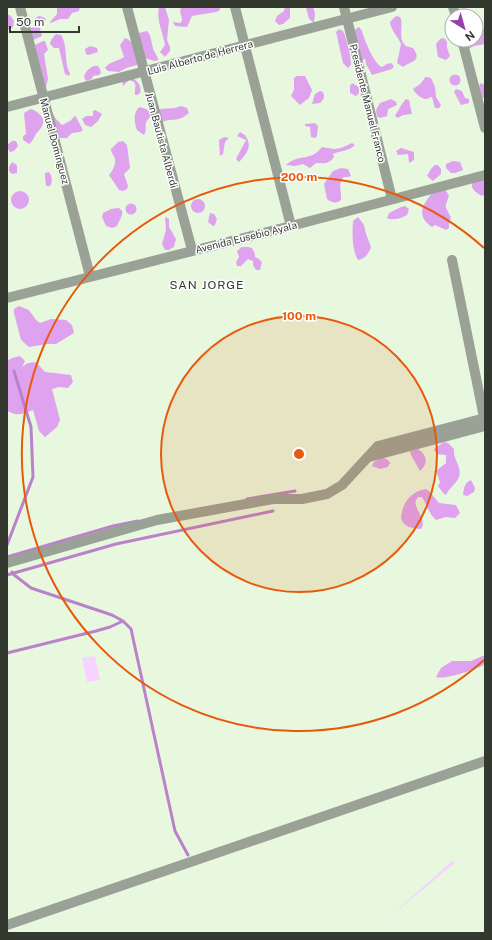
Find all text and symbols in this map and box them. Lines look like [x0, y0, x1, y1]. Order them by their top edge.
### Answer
scale bar [10, 8, 79, 34]
north arrow [444, 8, 484, 48]
text: 50 m [16, 15, 44, 29]
text: N [463, 29, 477, 43]
street label: Luis Alberto de Herrera [146, 37, 254, 77]
street label: Presidente Manuel Franco [347, 43, 389, 164]
street label: Juan Bautista Alberdi [143, 91, 181, 189]
street label: Manuel Dominguez [38, 97, 72, 186]
text: 200 m [281, 170, 317, 184]
street label: Avenida Eusebio Ayala [194, 219, 298, 255]
district label: SAN JORGE [169, 278, 245, 292]
text: 100 m [282, 309, 316, 323]
centre of rings [292, 447, 306, 461]

